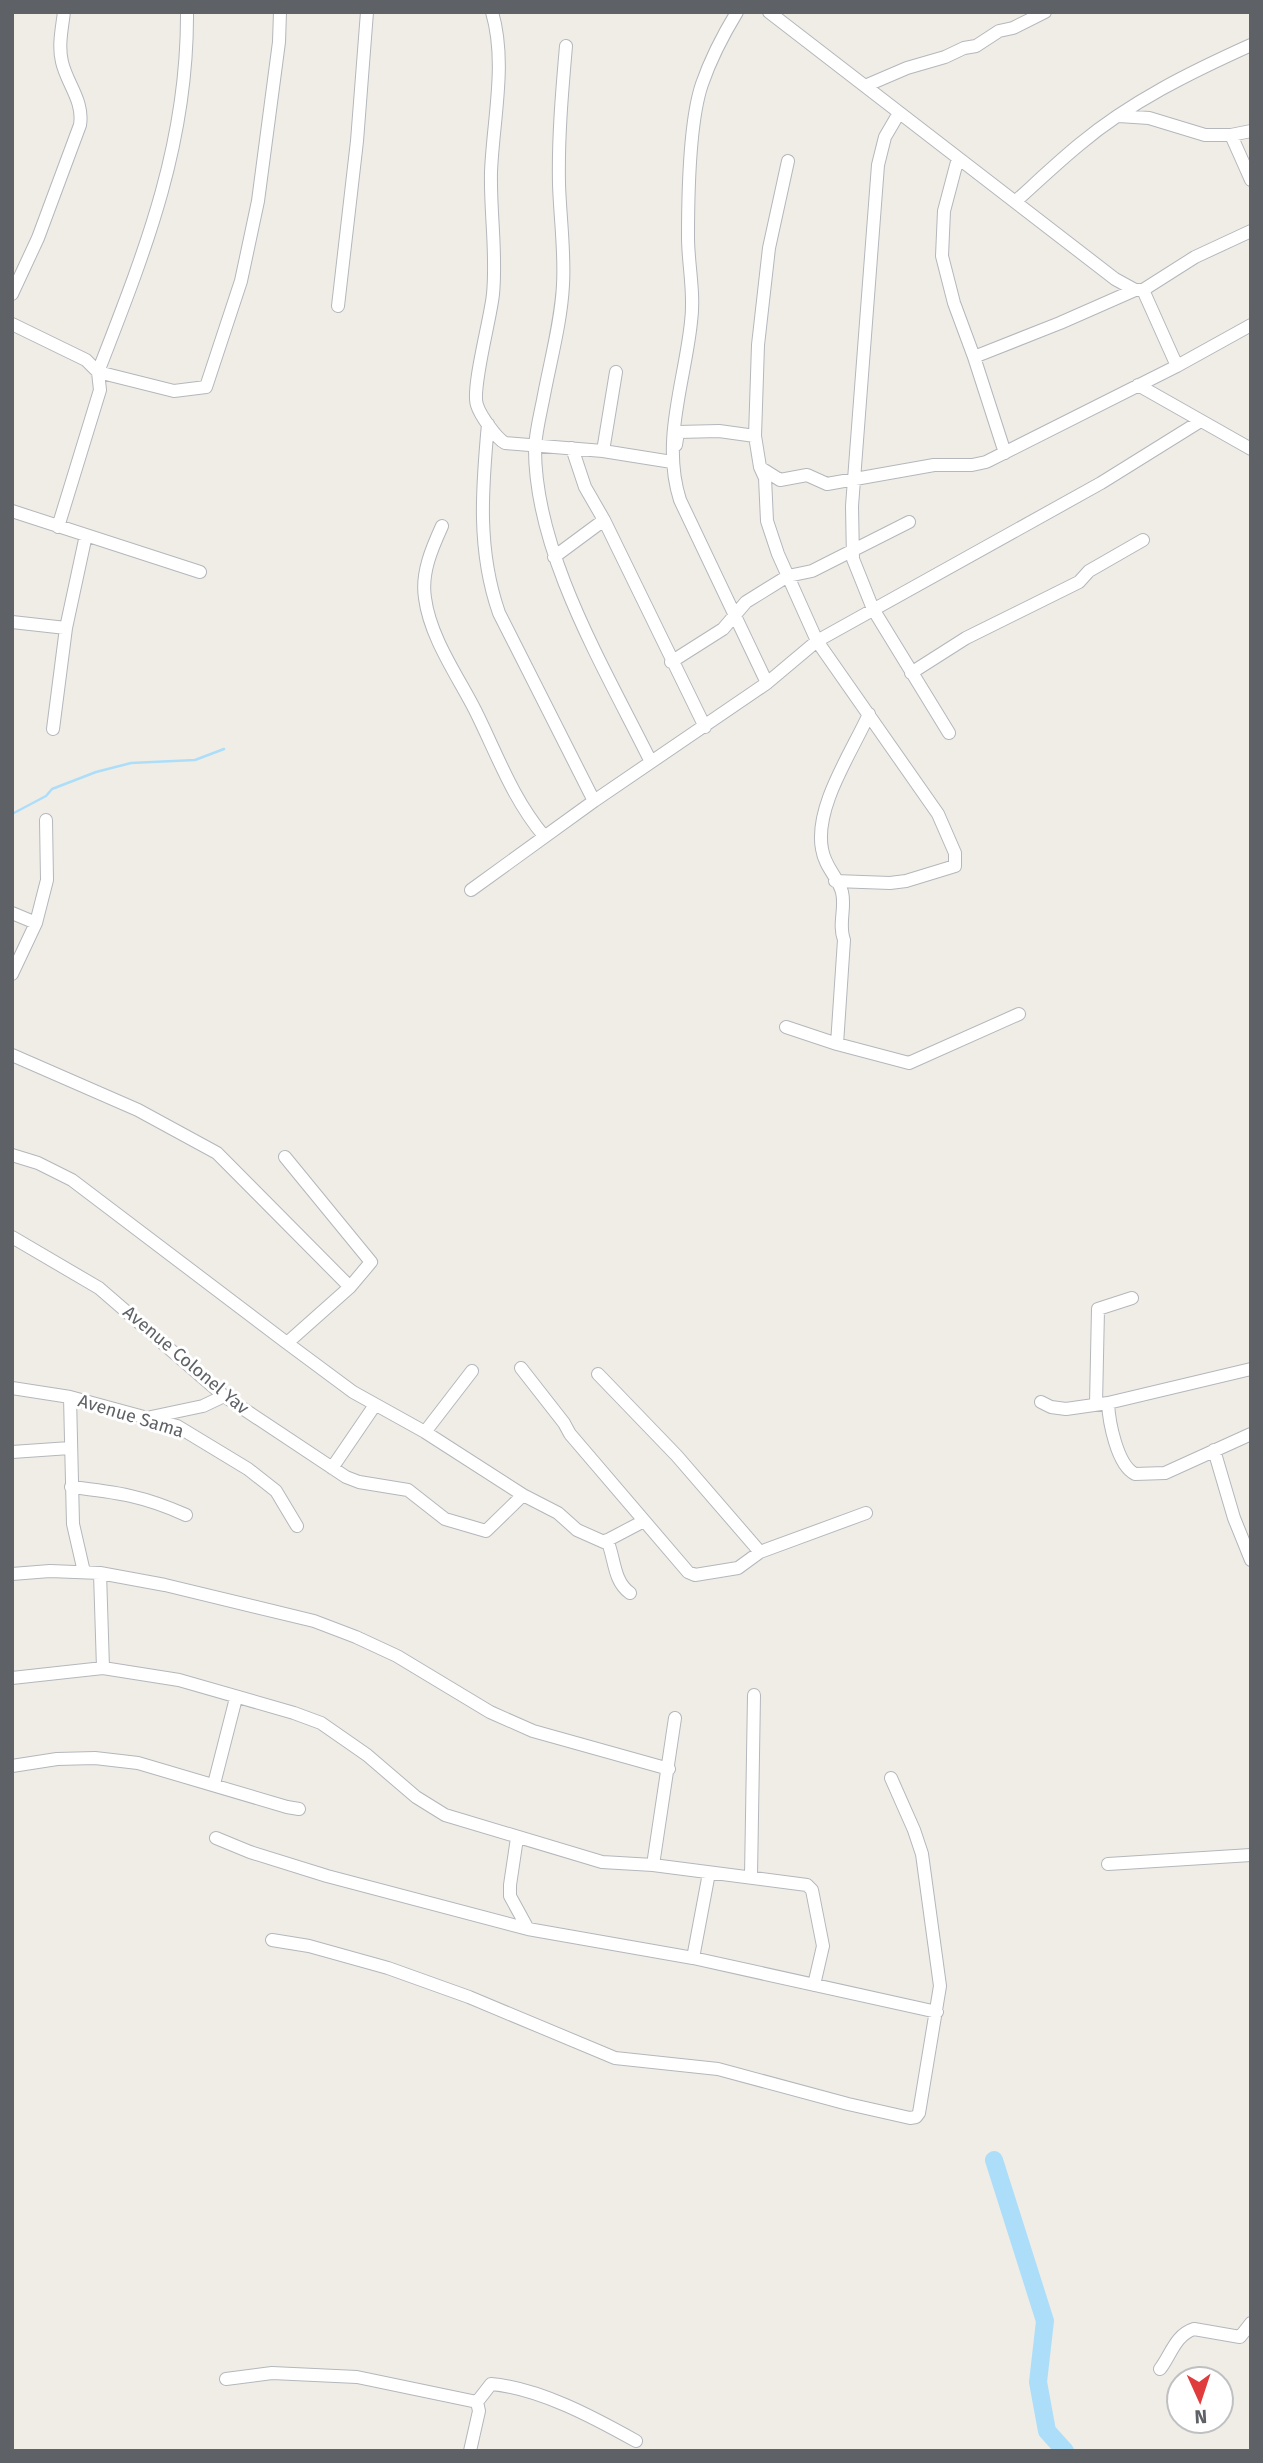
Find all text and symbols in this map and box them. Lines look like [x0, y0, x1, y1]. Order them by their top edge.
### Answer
street label: Avenue Colonel Yav [119, 1301, 254, 1419]
street label: Avenue Sama [76, 1389, 186, 1443]
north arrow [1165, 2365, 1235, 2435]
text: N [1194, 2405, 1208, 2428]

